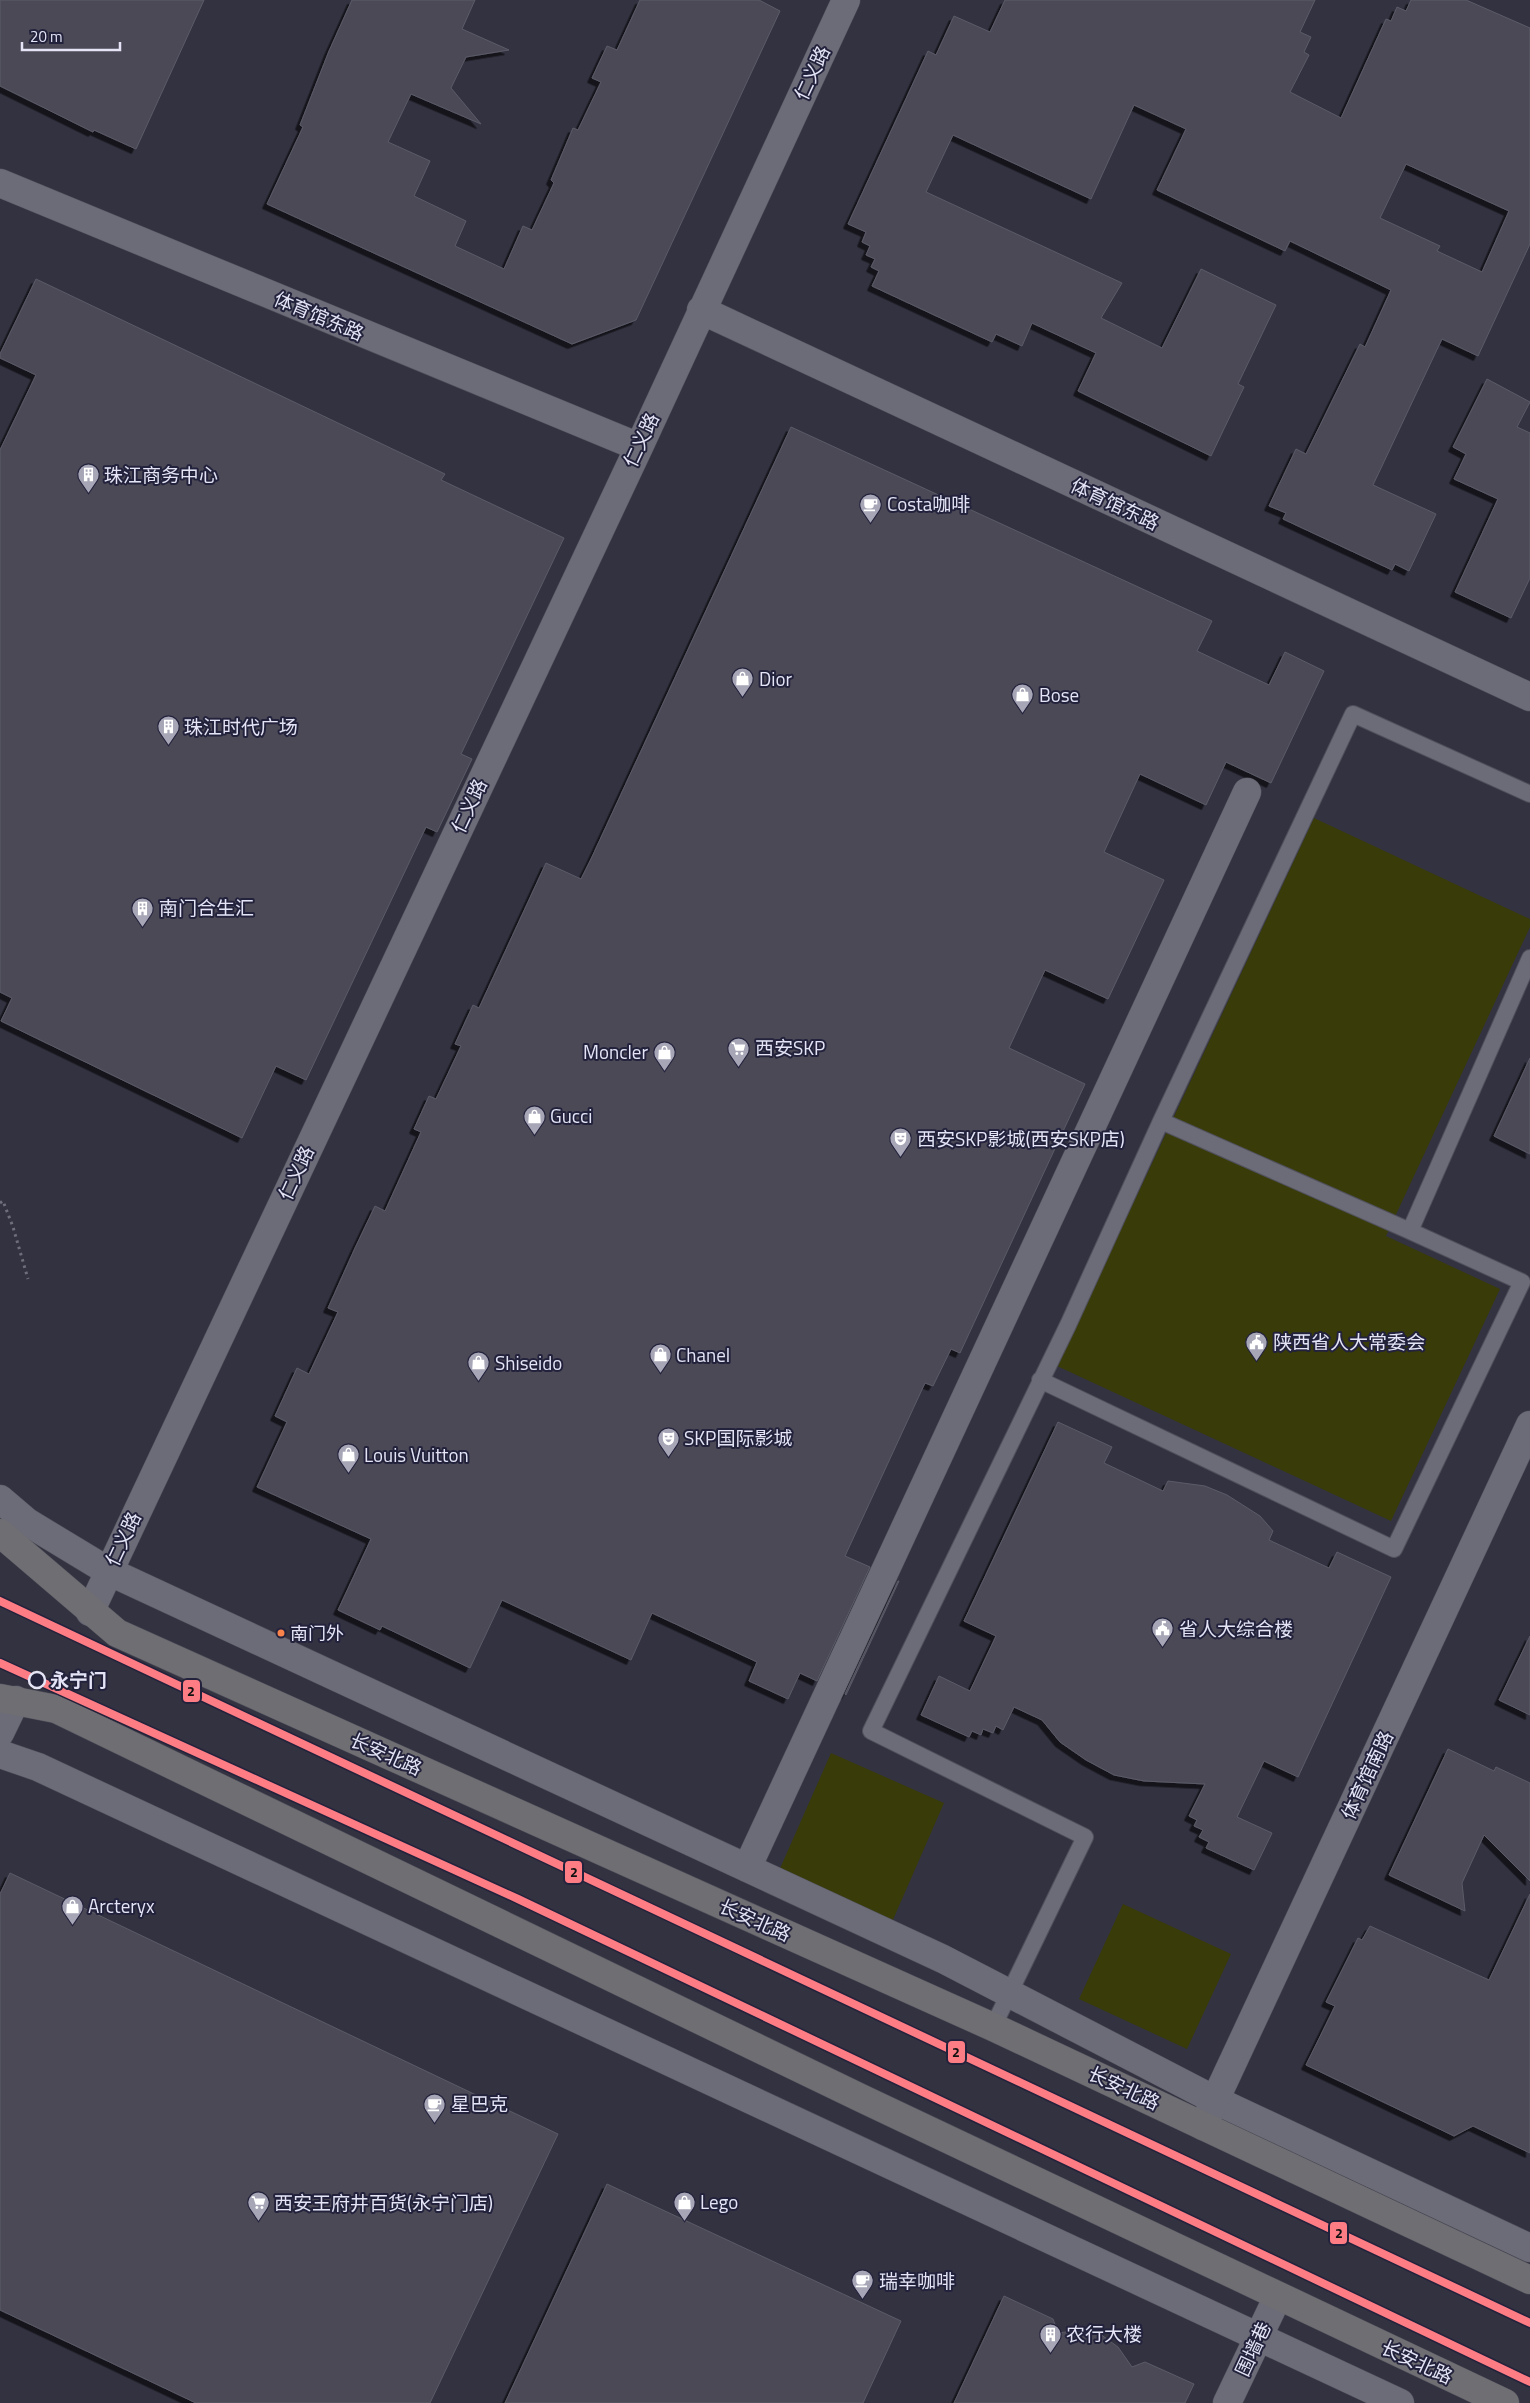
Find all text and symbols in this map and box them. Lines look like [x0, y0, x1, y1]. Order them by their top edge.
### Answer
scale bar [22, 20, 120, 52]
text: 20 m [30, 25, 63, 48]
street label: 仁义路 [786, 41, 837, 105]
street label: 体育馆东路 [270, 284, 369, 347]
street label: 仁义路 [615, 408, 666, 472]
place label: 珠江商务中心 [104, 460, 218, 489]
building icon: 珠江商务中心 [76, 463, 100, 494]
street label: 体育馆东路 [1066, 470, 1164, 537]
place label: Costa咖啡 [887, 489, 970, 518]
cafe icon: Costa咖啡 [859, 492, 883, 523]
place label: Dior [759, 664, 792, 693]
shop icon: Dior [731, 667, 755, 698]
place label: Bose [1039, 680, 1079, 709]
shop icon: Bose [1011, 683, 1035, 714]
place label: 珠江时代广场 [184, 712, 298, 741]
building icon: 珠江时代广场 [156, 715, 180, 746]
street label: 仁义路 [443, 774, 494, 838]
place label: 南门合生汇 [159, 893, 254, 922]
building icon: 南门合生汇 [131, 896, 155, 927]
place label: 西安SKP [755, 1033, 825, 1062]
supermarket icon: 西安SKP [727, 1036, 751, 1067]
place label: Moncler [583, 1037, 648, 1066]
shop icon: Moncler [652, 1040, 676, 1071]
place label: Gucci [550, 1101, 592, 1130]
shop icon: Gucci [522, 1104, 546, 1135]
place label: 西安SKP影城(西安SKP店) [917, 1124, 1125, 1153]
theatre icon: 西安SKP影城(西安SKP店) [889, 1127, 913, 1158]
street label: 仁义路 [270, 1141, 321, 1205]
place label: 陕西省人大常委会 [1273, 1327, 1425, 1356]
public building icon: 陕西省人大常委会 [1245, 1330, 1269, 1361]
place label: Chanel [676, 1340, 730, 1369]
shop icon: Chanel [648, 1343, 672, 1374]
place label: Shiseido [495, 1348, 562, 1377]
shop icon: Shiseido [467, 1351, 491, 1382]
place label: SKP国际影城 [684, 1423, 792, 1452]
theatre icon: SKP国际影城 [656, 1426, 680, 1457]
place label: Louis Vuitton [364, 1440, 469, 1469]
shop icon: Louis Vuitton [336, 1443, 360, 1474]
street label: 仁义路 [97, 1507, 148, 1571]
place label: 省人大综合楼 [1179, 1614, 1293, 1643]
public building icon: 省人大综合楼 [1151, 1617, 1175, 1648]
place label: 南门外 [290, 1620, 344, 1647]
marker: 南门外 [276, 1628, 286, 1638]
place label: 永宁门 [50, 1665, 107, 1694]
marker: 永宁门 [28, 1671, 46, 1689]
line badge: 2 [182, 1679, 201, 1703]
text: 2 [187, 1680, 195, 1701]
street label: 长安北路 [346, 1725, 427, 1782]
street label: 体育馆南路 [1333, 1726, 1400, 1824]
line badge: 2 [564, 1860, 583, 1884]
text: 2 [570, 1861, 578, 1882]
place label: Arcteryx [88, 1891, 155, 1920]
street label: 长安北路 [715, 1891, 796, 1948]
shop icon: Arcteryx [60, 1894, 84, 1925]
line badge: 2 [947, 2040, 966, 2064]
text: 2 [952, 2041, 960, 2062]
street label: 长安北路 [1084, 2058, 1165, 2117]
place label: 星巴克 [451, 2089, 508, 2118]
cafe icon: 星巴克 [423, 2092, 447, 2123]
place label: Lego [700, 2187, 738, 2216]
place label: 西安王府井百货(永宁门店) [274, 2188, 493, 2217]
shop icon: Lego [672, 2190, 696, 2221]
supermarket icon: 西安王府井百货(永宁门店) [246, 2191, 270, 2222]
line badge: 2 [1329, 2221, 1348, 2245]
text: 2 [1335, 2222, 1343, 2243]
place label: 瑞幸咖啡 [879, 2266, 955, 2295]
cafe icon: 瑞幸咖啡 [851, 2269, 875, 2300]
street label: 围墙巷 [1227, 2317, 1278, 2381]
place label: 农行大楼 [1066, 2319, 1142, 2348]
building icon: 农行大楼 [1038, 2322, 1062, 2353]
street label: 长安北路 [1377, 2332, 1458, 2391]

